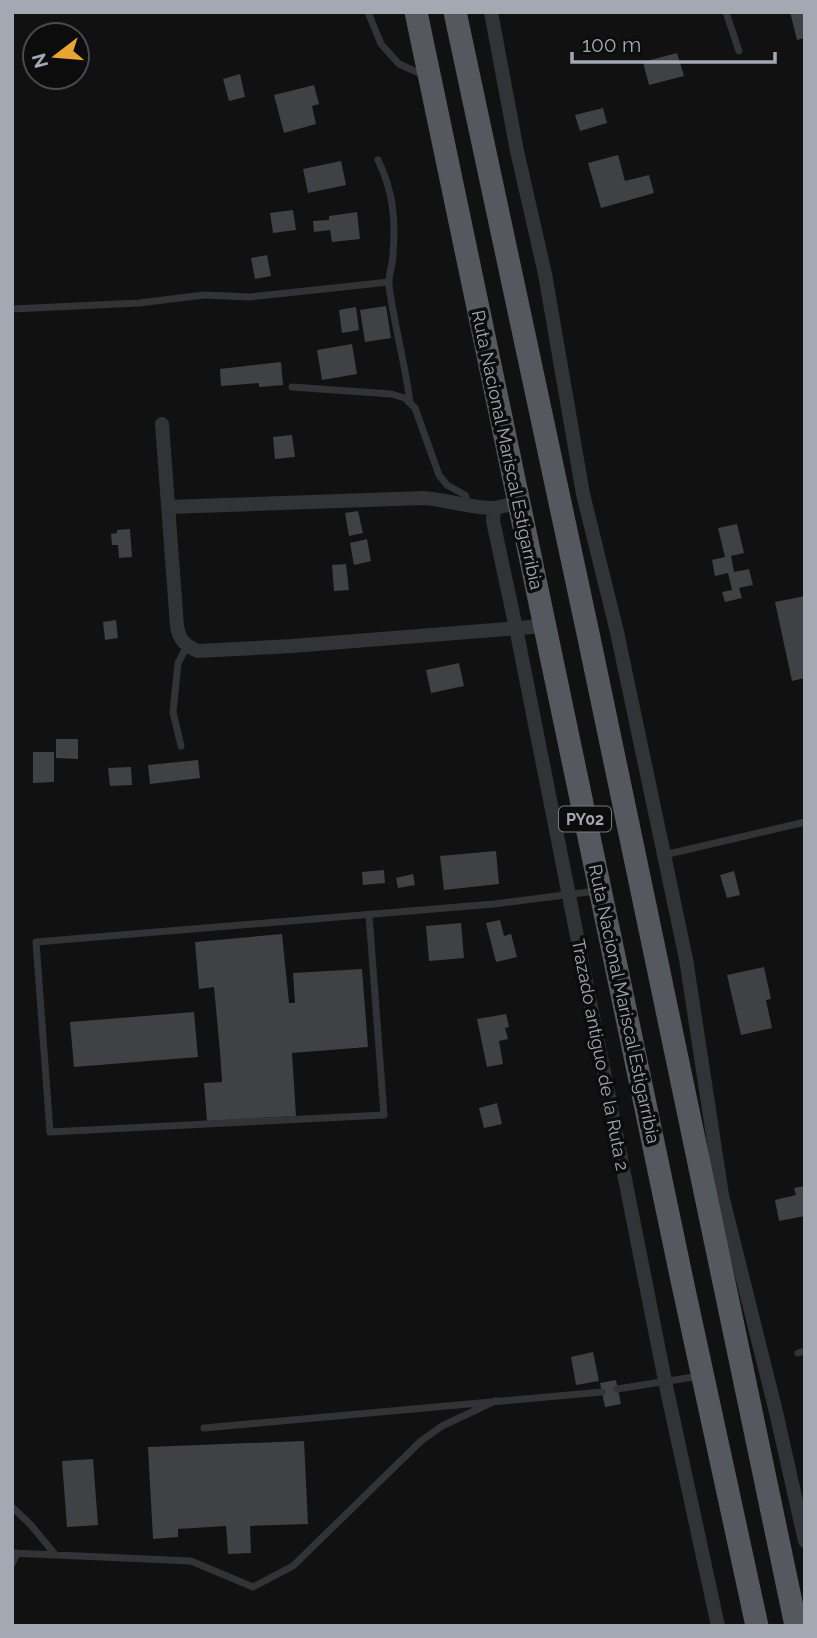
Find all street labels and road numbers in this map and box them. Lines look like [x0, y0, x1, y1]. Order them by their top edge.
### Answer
street label: Ruta Nacional Mariscal Estigarribia [468, 308, 547, 592]
road number: PY02 [559, 806, 611, 832]
street label: Ruta Nacional Mariscal Estigarribia [585, 862, 664, 1146]
street label: Trazado antiguo de la Ruta 2 [568, 937, 633, 1173]

